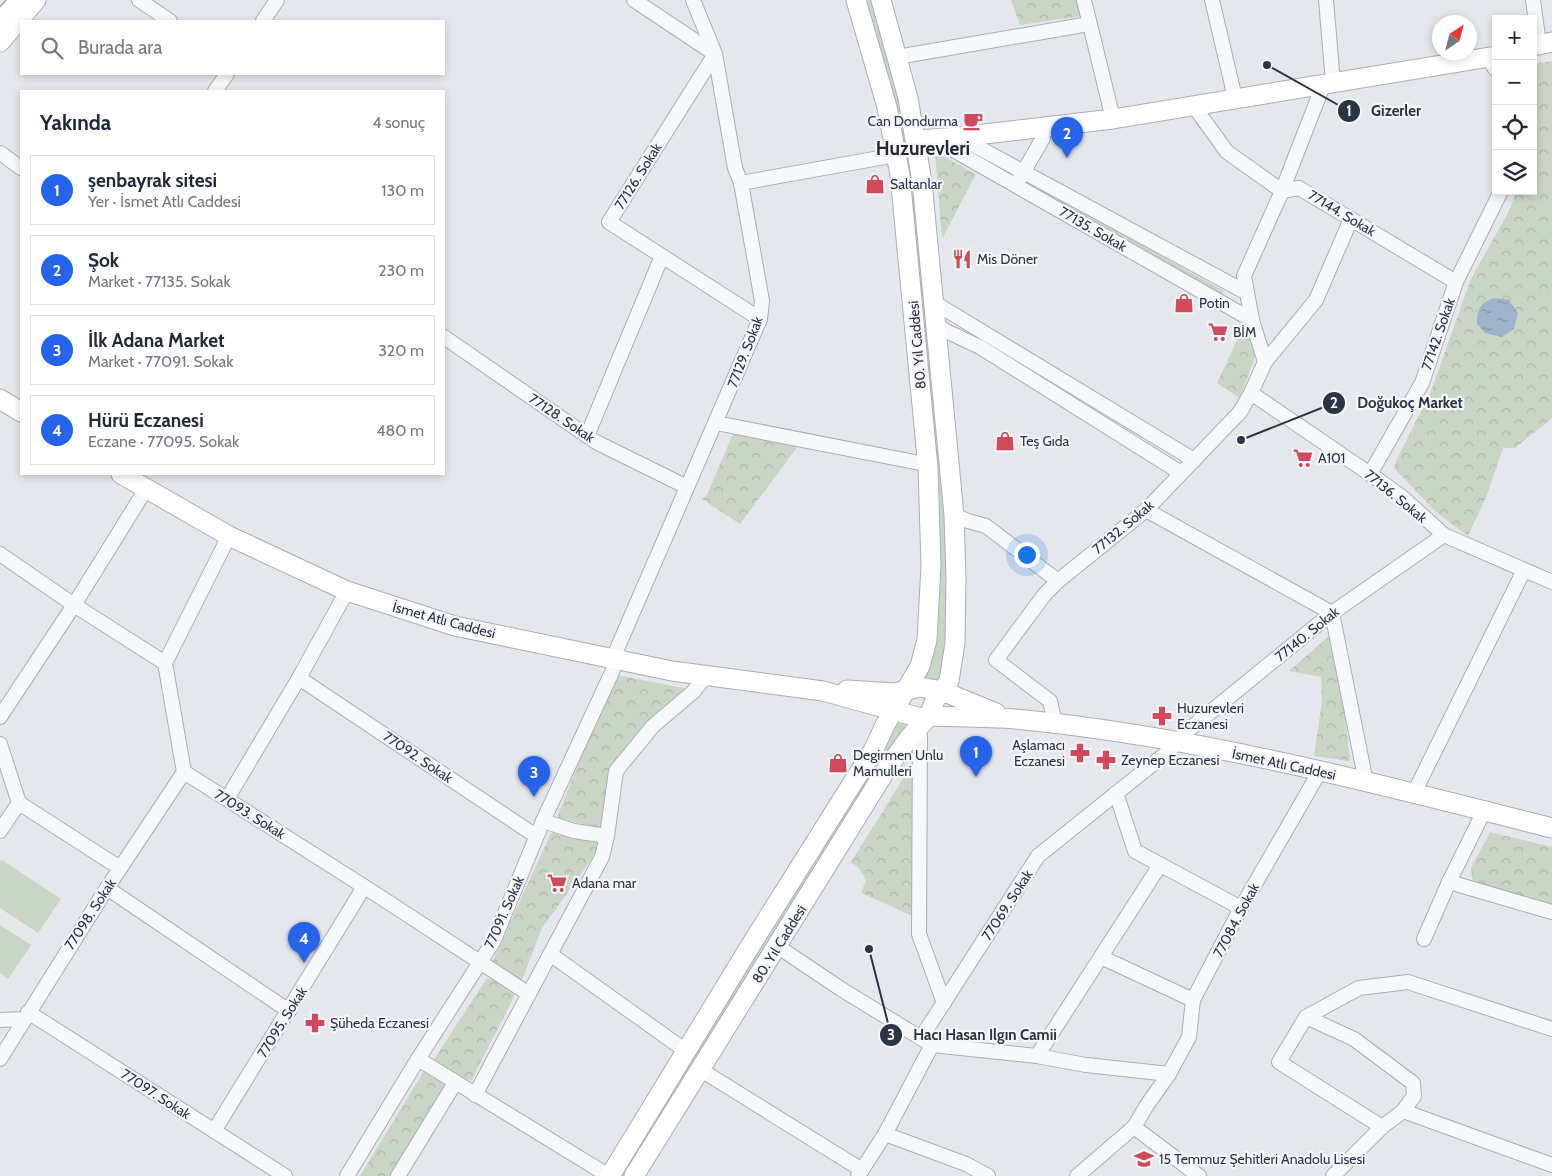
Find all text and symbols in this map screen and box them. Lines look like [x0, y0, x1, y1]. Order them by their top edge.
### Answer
north arrow [1432, 15, 1477, 60]
map controls [1492, 15, 1537, 195]
button: + [1492, 15, 1537, 60]
search box [20, 20, 445, 75]
icon: search [38, 34, 66, 62]
text: Burada ara [78, 36, 162, 59]
button: − [1492, 60, 1537, 105]
callout: Gizerler [1337, 96, 1431, 126]
text: 1 [1346, 102, 1352, 120]
text: Gizerler [1371, 102, 1421, 120]
button: locate [1492, 105, 1537, 150]
text: Yakında [40, 110, 111, 135]
cafe icon: Can Dondurma [962, 110, 984, 132]
place label: Can Dondurma [868, 112, 958, 130]
text: 4 sonuç [372, 113, 425, 132]
pin: 2 [1051, 117, 1083, 158]
district label: Huzurevleri [876, 137, 970, 160]
street label: 77126. Sokak [610, 139, 666, 213]
button: layers [1492, 150, 1537, 195]
text: şenbayrak sitesi [88, 169, 217, 192]
shop icon: Saltanlar [864, 173, 886, 195]
place label: Saltanlar [890, 175, 942, 193]
text: 1 [54, 181, 60, 200]
text: 130 m [381, 181, 424, 200]
street label: 77144. Sokak [1305, 186, 1380, 241]
text: Yer · İsmet Atlı Caddesi [88, 192, 241, 211]
street label: 77135. Sokak [1056, 202, 1131, 256]
restaurant icon: Mis Döner [951, 248, 973, 270]
text: Şok [88, 249, 119, 272]
place label: Mis Döner [977, 250, 1038, 268]
text: 2 [53, 261, 61, 280]
text: 230 m [378, 261, 424, 280]
text: Market · 77135. Sokak [88, 272, 231, 291]
shop icon: Potin [1173, 292, 1195, 314]
place label: Potin [1199, 294, 1230, 312]
street label: 77142. Sokak [1417, 295, 1459, 372]
street label: 80. Yıl Caddesi [904, 300, 930, 390]
street label: 77129. Sokak [723, 313, 767, 390]
supermarket icon: BİM [1207, 321, 1229, 343]
place label: BİM [1233, 323, 1256, 341]
text: İlk Adana Market [88, 329, 225, 352]
text: 3 [53, 341, 61, 360]
text: 320 m [378, 341, 424, 360]
text: Market · 77091. Sokak [88, 352, 233, 371]
callout: Doğukoç Market [1322, 388, 1472, 418]
street label: 77128. Sokak [526, 389, 599, 447]
text: 2 [1330, 394, 1338, 412]
text: Doğukoç Market [1357, 394, 1463, 412]
text: Hürü Eczanesi [88, 409, 204, 432]
text: 4 [52, 421, 62, 440]
text: 480 m [376, 421, 424, 440]
shop icon: Teş Gıda [994, 430, 1016, 452]
text: Eczane · 77095. Sokak [88, 432, 239, 451]
place label: Teş Gıda [1020, 432, 1070, 450]
supermarket icon: A101 [1292, 447, 1314, 469]
place label: A101 [1318, 449, 1345, 467]
street label: 77136. Sokak [1361, 465, 1431, 527]
street label: 77132. Sokak [1089, 496, 1158, 558]
your location [1014, 542, 1040, 568]
street label: İsmet Atlı Caddesi [391, 598, 497, 642]
street label: 77140. Sokak [1271, 602, 1343, 665]
place label: Huzurevleri Eczanesi [1177, 699, 1244, 733]
pharmacy icon: Huzurevleri Eczanesi [1151, 705, 1173, 727]
street label: 77092. Sokak [380, 727, 457, 787]
pin: 1 [960, 736, 992, 777]
place label: Aşlamacı Eczanesi [1012, 736, 1065, 770]
pharmacy icon: Aşlamacı Eczanesi [1069, 742, 1091, 764]
street label: İsmet Atlı Caddesi [1230, 744, 1338, 784]
place label: Degirmen Unlu Mamulleri [853, 746, 943, 780]
pharmacy icon: Zeynep Eczanesi [1095, 749, 1117, 771]
place label: Zeynep Eczanesi [1121, 751, 1219, 769]
shop icon: Degirmen Unlu Mamulleri [827, 752, 849, 774]
pin: 3 [518, 756, 550, 797]
street label: 77093. Sokak [211, 785, 289, 843]
street label: 77069. Sokak [978, 866, 1037, 944]
street label: 77091. Sokak [480, 872, 528, 951]
supermarket icon: Adana mar [546, 872, 568, 894]
street label: 77098. Sokak [60, 874, 120, 953]
place label: Adana mar [572, 874, 637, 892]
street label: 77084. Sokak [1209, 879, 1263, 960]
street label: 80. Yıl Caddesi [748, 902, 810, 986]
pin: 4 [288, 922, 320, 963]
street label: 77095. Sokak [253, 983, 311, 1061]
pharmacy icon: Şüheda Eczanesi [304, 1012, 326, 1034]
place label: Şüheda Eczanesi [330, 1014, 429, 1032]
callout: Hacı Hasan Ilgın Camii [878, 1020, 1067, 1050]
text: 3 [887, 1026, 895, 1044]
text: Hacı Hasan Ilgın Camii [913, 1026, 1057, 1044]
street label: 77097. Sokak [118, 1065, 195, 1124]
school or university icon: 15 Temmuz Şehitleri Anadolu Lisesi [1133, 1148, 1155, 1170]
place label: 15 Temmuz Şehitleri Anadolu Lisesi [1159, 1150, 1365, 1168]

